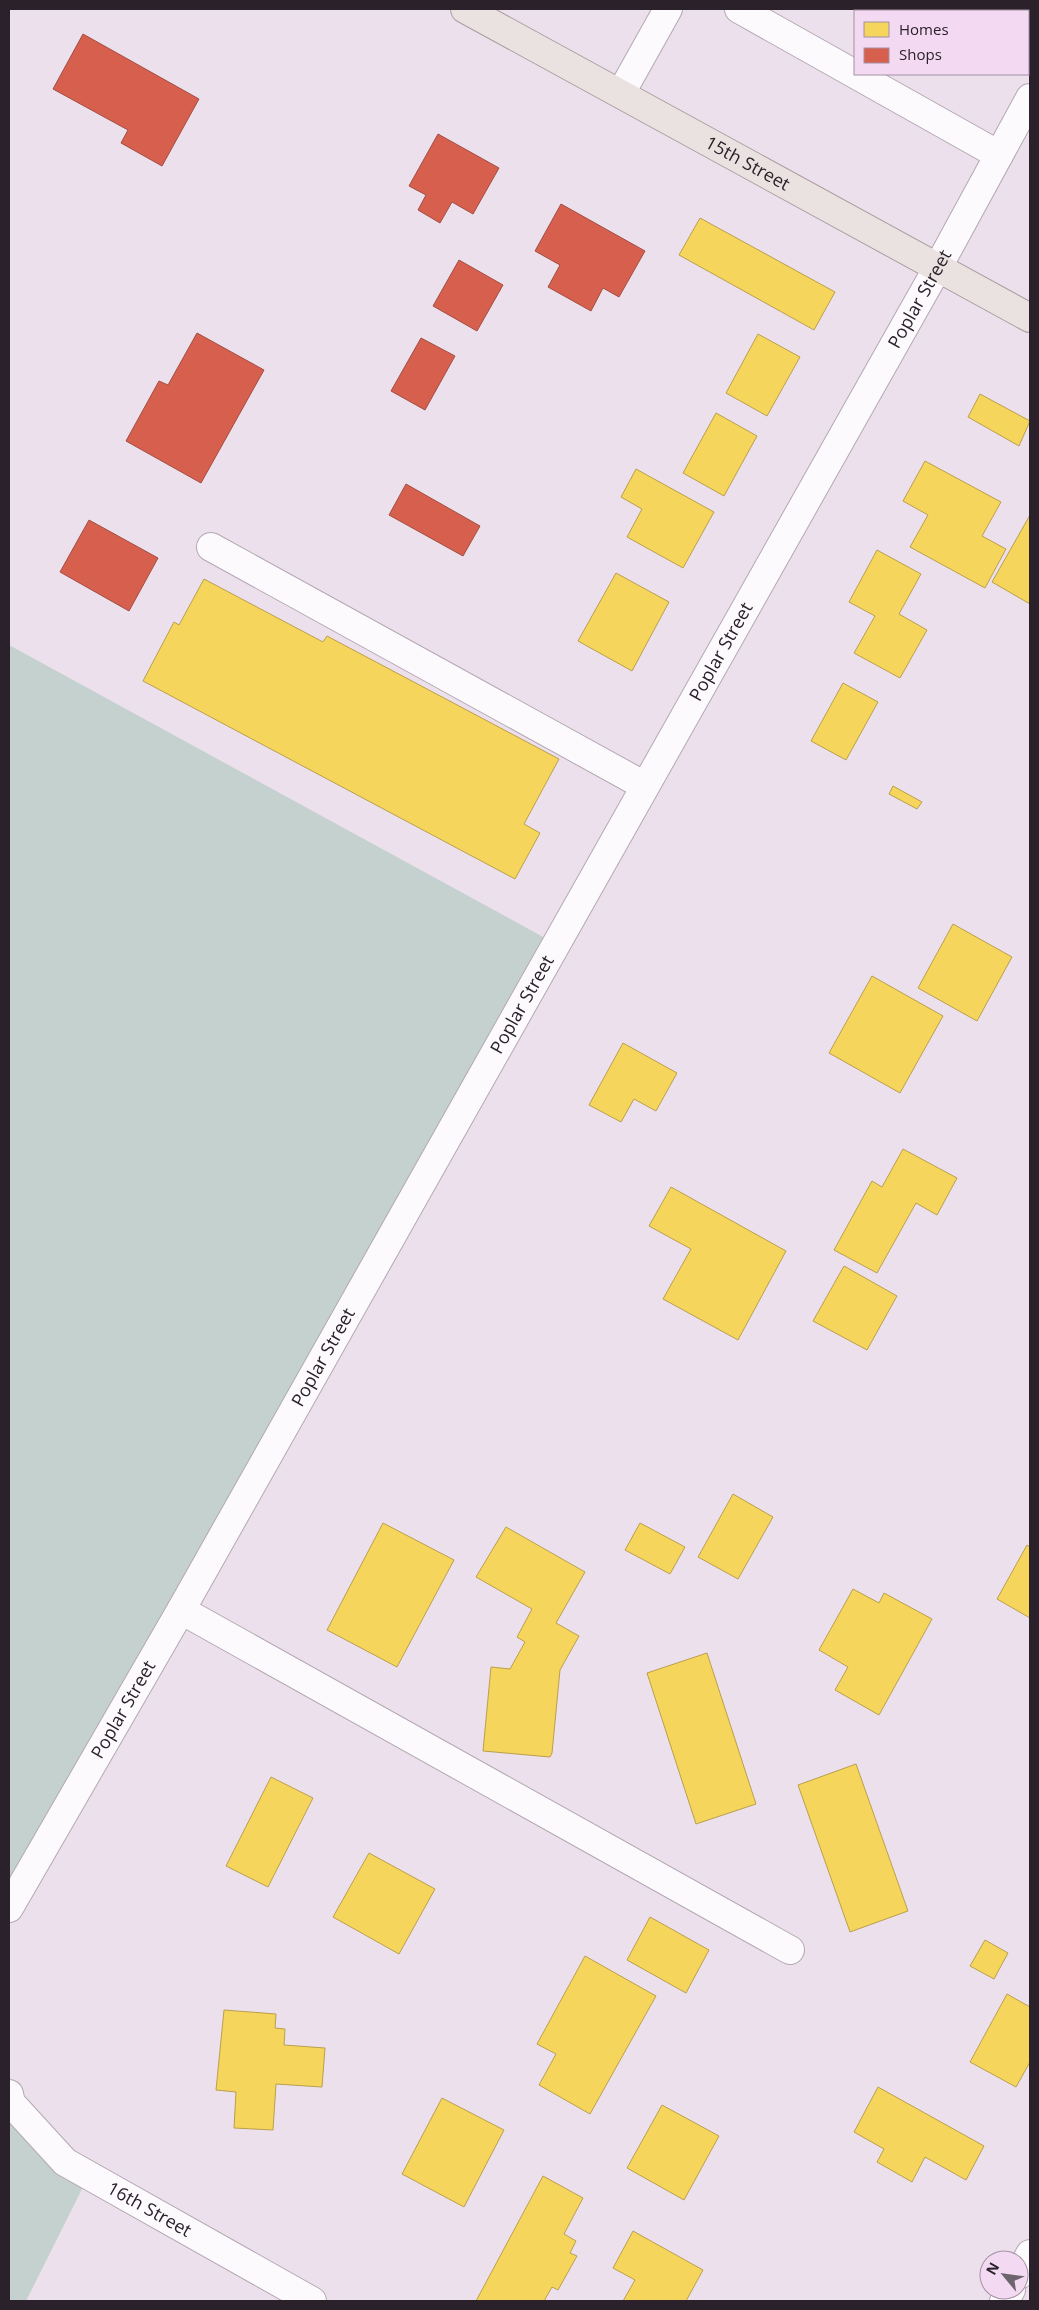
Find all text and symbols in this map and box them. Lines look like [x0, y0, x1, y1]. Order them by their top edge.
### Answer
legend [854, 10, 1029, 75]
text: Homes [899, 19, 949, 39]
text: Shops [899, 44, 942, 64]
street label: 15th Street [701, 130, 795, 195]
street label: Poplar Street [882, 245, 956, 352]
street label: Poplar Street [683, 598, 758, 705]
street label: Poplar Street [484, 951, 559, 1058]
street label: Poplar Street [285, 1303, 360, 1411]
street label: Poplar Street [85, 1656, 160, 1763]
street label: 16th Street [103, 2175, 196, 2242]
north arrow [979, 2250, 1029, 2300]
text: N [981, 2259, 1003, 2278]

